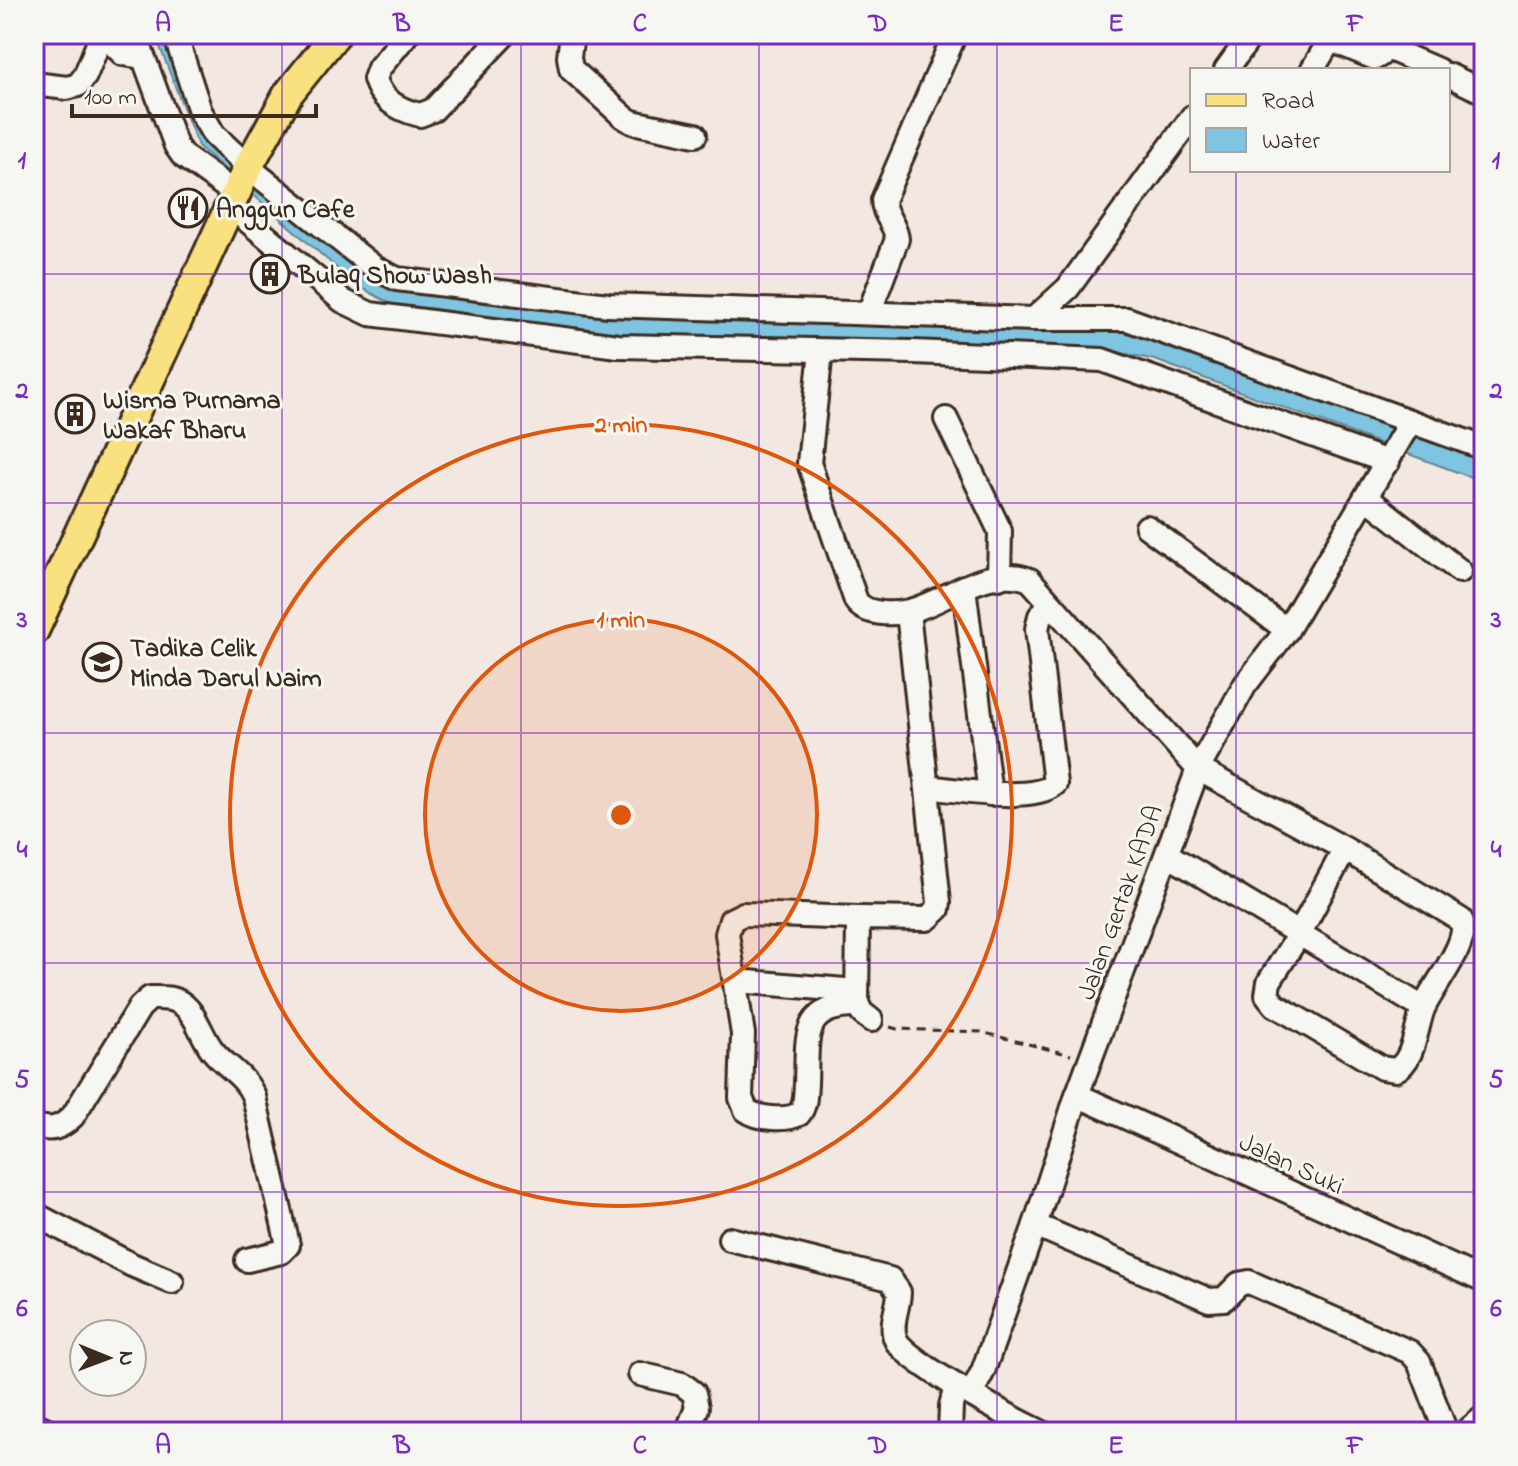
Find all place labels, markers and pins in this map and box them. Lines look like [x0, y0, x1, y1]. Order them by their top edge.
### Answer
restaurant icon: Anggun Cafe [167, 187, 209, 229]
place label: Anggun Cafe [216, 192, 356, 231]
building icon: Bulaq Show Wash [249, 253, 291, 295]
place label: Bulaq Show Wash [297, 258, 492, 296]
place label: Wisma Purnama Wakaf Bharu [103, 383, 281, 451]
building icon: Wisma Purnama Wakaf Bharu [54, 393, 96, 435]
place label: Tadika Celik Minda Darul Naim [130, 631, 322, 699]
school or university icon: Tadika Celik Minda Darul Naim [81, 641, 123, 683]
centre of rings [607, 801, 635, 829]

